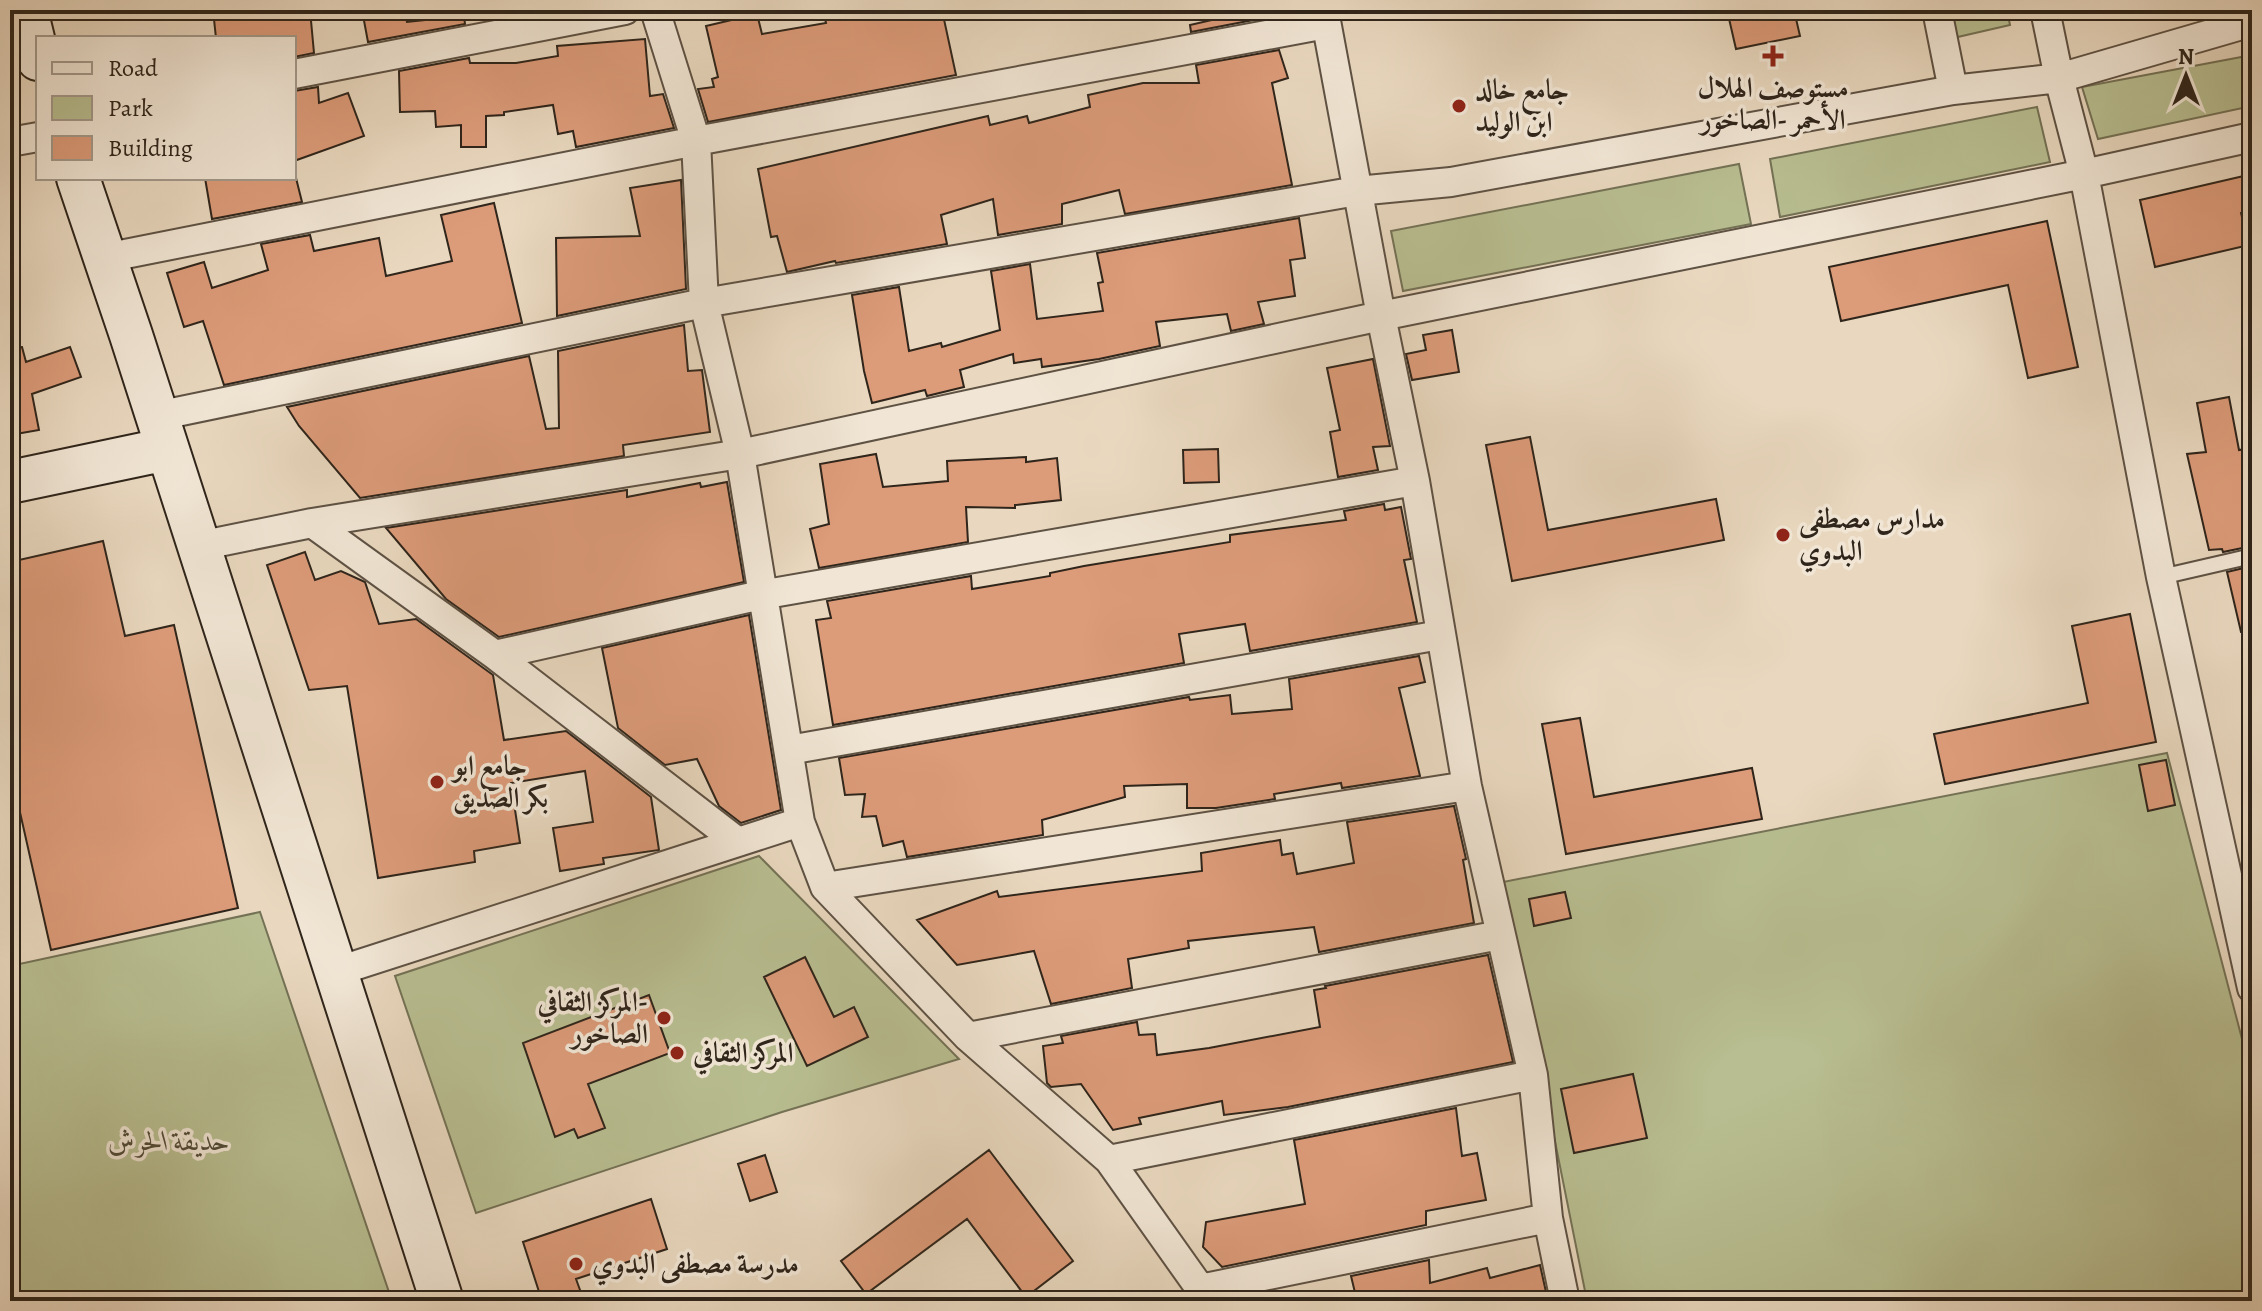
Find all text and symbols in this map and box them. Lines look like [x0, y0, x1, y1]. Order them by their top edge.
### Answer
legend [36, 36, 296, 180]
north arrow [2146, 36, 2226, 116]
text: N [2178, 42, 2194, 72]
marker: مستوصف الهلال الأحمر -الصاخور [1762, 45, 1784, 67]
text: Road [108, 52, 158, 84]
place label: مستوصف الهلال الأحمر -الصاخور [1697, 69, 1849, 139]
place label: جامع خالد ابن الوليد [1475, 71, 1569, 141]
text: Park [108, 92, 153, 124]
marker: جامع خالد ابن الوليد [1450, 97, 1468, 115]
text: Building [108, 132, 193, 164]
place label: مدارس مصطفى البدوي [1798, 500, 1945, 573]
marker: مدارس مصطفى البدوي [1774, 526, 1792, 544]
place label: جامع ابو بكر الصديق [450, 747, 548, 817]
marker: جامع ابو بكر الصديق [428, 773, 446, 791]
place label: المركز الثقافي- الصاخور [536, 983, 648, 1053]
marker: المركز الثقافي- الصاخور [655, 1009, 673, 1027]
place label: المركز الثقافي [692, 1034, 794, 1075]
marker: المركز الثقافي [668, 1044, 686, 1062]
park label: حديقة الحرش [108, 1122, 230, 1160]
place label: مدرسة مصطفى البدوي [592, 1245, 799, 1286]
marker: مدرسة مصطفى البدوي [567, 1255, 585, 1273]

